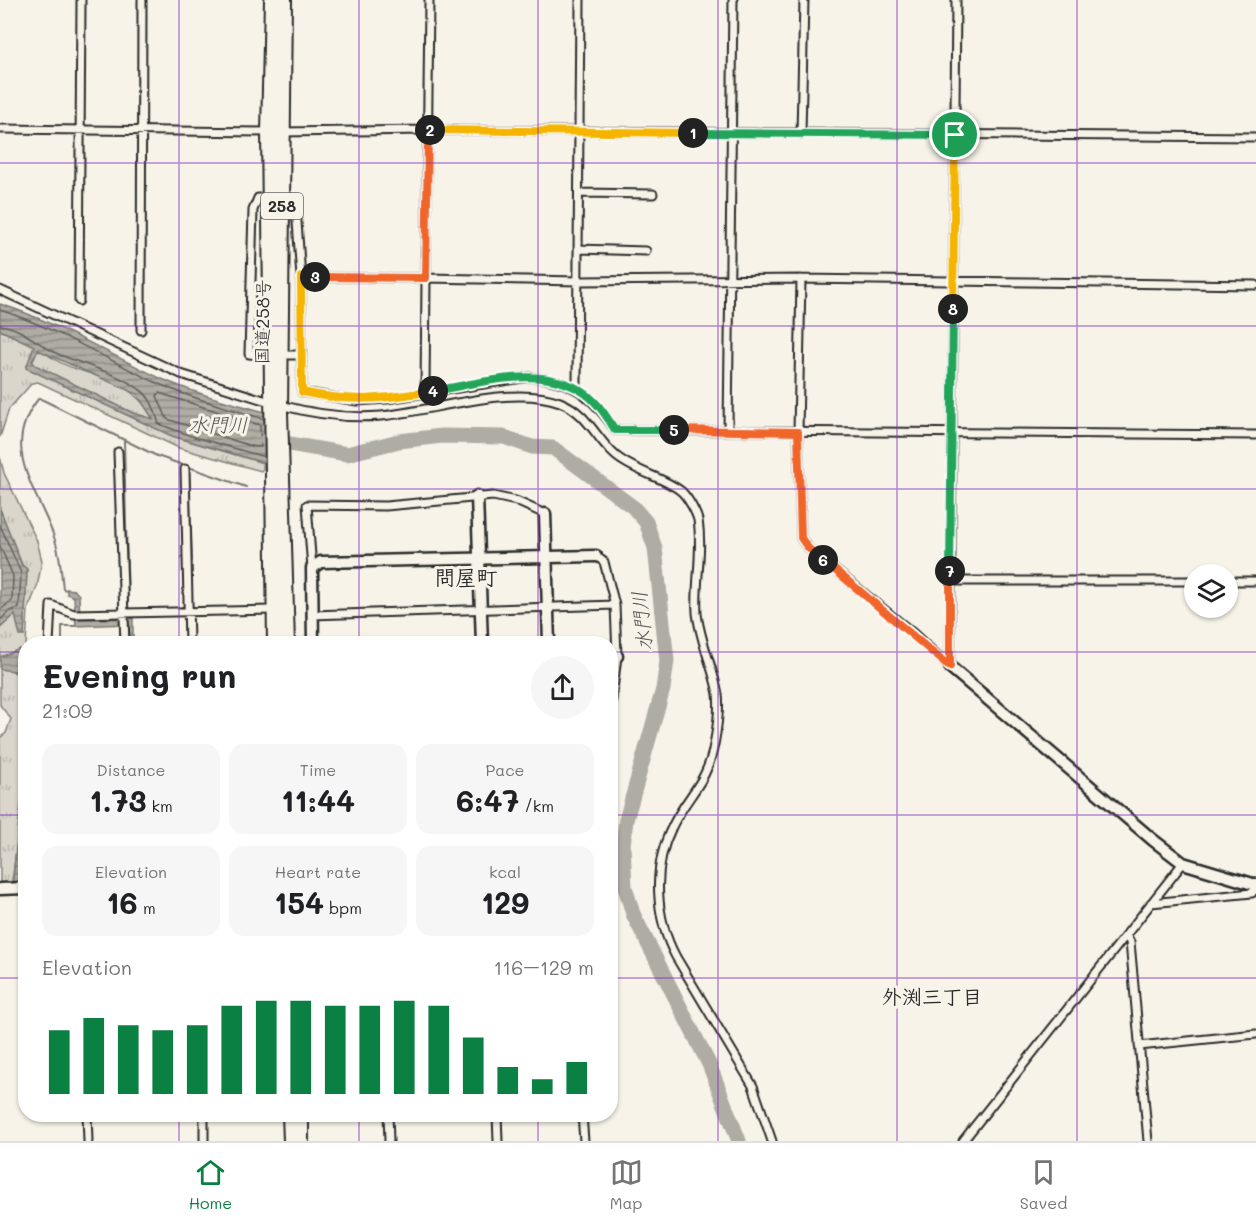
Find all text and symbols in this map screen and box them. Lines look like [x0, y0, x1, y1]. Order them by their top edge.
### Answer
pin [929, 109, 980, 160]
pin: 2 [415, 115, 445, 145]
pin: 1 [678, 118, 708, 148]
icon: arrive [938, 118, 971, 151]
text: 2 [426, 119, 434, 140]
text: 1 [689, 122, 697, 143]
road number: 258 [261, 193, 303, 219]
pin: 3 [300, 262, 330, 292]
text: 3 [310, 266, 320, 287]
street label: 国道258号 [249, 279, 275, 365]
pin: 8 [938, 294, 968, 324]
text: 8 [948, 298, 958, 319]
pin: 4 [418, 376, 448, 406]
text: 4 [428, 380, 438, 401]
water label: 水門川 [188, 411, 248, 437]
pin: 5 [659, 415, 689, 445]
text: 5 [669, 419, 679, 440]
pin: 6 [808, 545, 838, 575]
text: 6 [818, 549, 828, 570]
pin: 7 [935, 556, 965, 586]
text: 7 [946, 560, 954, 581]
district label: 問屋町 [435, 563, 498, 590]
map controls [1184, 564, 1238, 618]
button: layers [1184, 564, 1238, 618]
water label: 水門川 [625, 590, 657, 652]
text: Evening run [42, 653, 236, 696]
button: share [531, 656, 594, 719]
text: 21:09 [42, 697, 92, 723]
text: Distance [97, 759, 165, 780]
text: Time [300, 759, 336, 780]
text: Pace [485, 759, 525, 780]
text: 1.73 [89, 780, 146, 820]
text: 11:44 [281, 780, 355, 820]
text: 6:47 [456, 780, 519, 820]
text: km [146, 795, 173, 816]
text: /km [519, 795, 554, 816]
text: Elevation [95, 861, 167, 882]
text: Heart rate [275, 861, 361, 882]
text: kcal [489, 861, 521, 882]
text: 16 [106, 882, 138, 922]
text: 154 [274, 882, 324, 922]
text: 129 [481, 882, 529, 922]
text: m [138, 897, 156, 918]
text: bpm [324, 897, 362, 918]
text: Elevation [42, 954, 132, 980]
text: 116–129 m [493, 954, 594, 980]
district label: 外渕三丁目 [882, 983, 982, 1009]
tab: Home [189, 1156, 232, 1213]
tab: Map [610, 1156, 643, 1213]
tab: Saved [1020, 1156, 1067, 1213]

